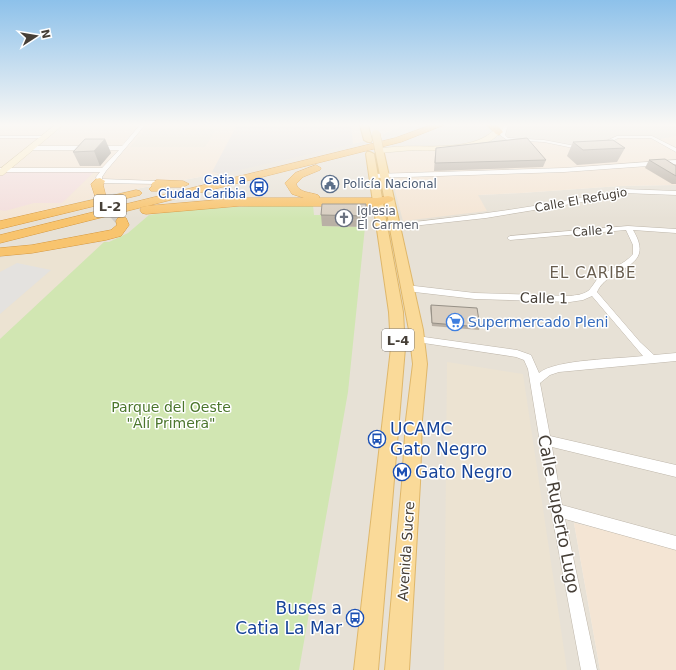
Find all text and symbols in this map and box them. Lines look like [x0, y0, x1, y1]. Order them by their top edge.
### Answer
north arrow [16, 16, 56, 56]
text: N [38, 28, 53, 40]
place label: Catia a Ciudad Caribia [158, 173, 246, 201]
public building icon: Policía Nacional [320, 174, 340, 194]
bus stop icon: Catia a Ciudad Caribia [249, 177, 269, 197]
place label: Policía Nacional [343, 177, 437, 191]
street label: Calle El Refugio [534, 185, 628, 215]
road number: L-2 [94, 195, 126, 217]
place label: Iglesia El Carmen [357, 204, 419, 232]
church icon: Iglesia El Carmen [334, 208, 354, 228]
street label: Calle 2 [572, 223, 614, 239]
district label: EL CARIBE [550, 264, 636, 282]
street label: Calle 1 [520, 290, 568, 306]
supermarket icon: Supermercado Pleni [445, 312, 465, 332]
place label: Supermercado Pleni [468, 314, 608, 330]
road number: L-4 [382, 329, 414, 351]
park label: Parque del Oeste "Alí Primera" [111, 399, 231, 431]
place label: UCAMC Gato Negro [390, 419, 487, 459]
bus stop icon: UCAMC Gato Negro [367, 429, 387, 449]
street label: Calle Ruperto Lugo [534, 433, 584, 595]
metro station icon: Gato Negro [392, 462, 412, 482]
place label: Gato Negro [415, 462, 512, 482]
street label: Avenida Sucre [395, 501, 417, 601]
place label: Buses a Catia La Mar [235, 598, 342, 638]
bus stop icon: Buses a Catia La Mar [345, 608, 365, 628]

